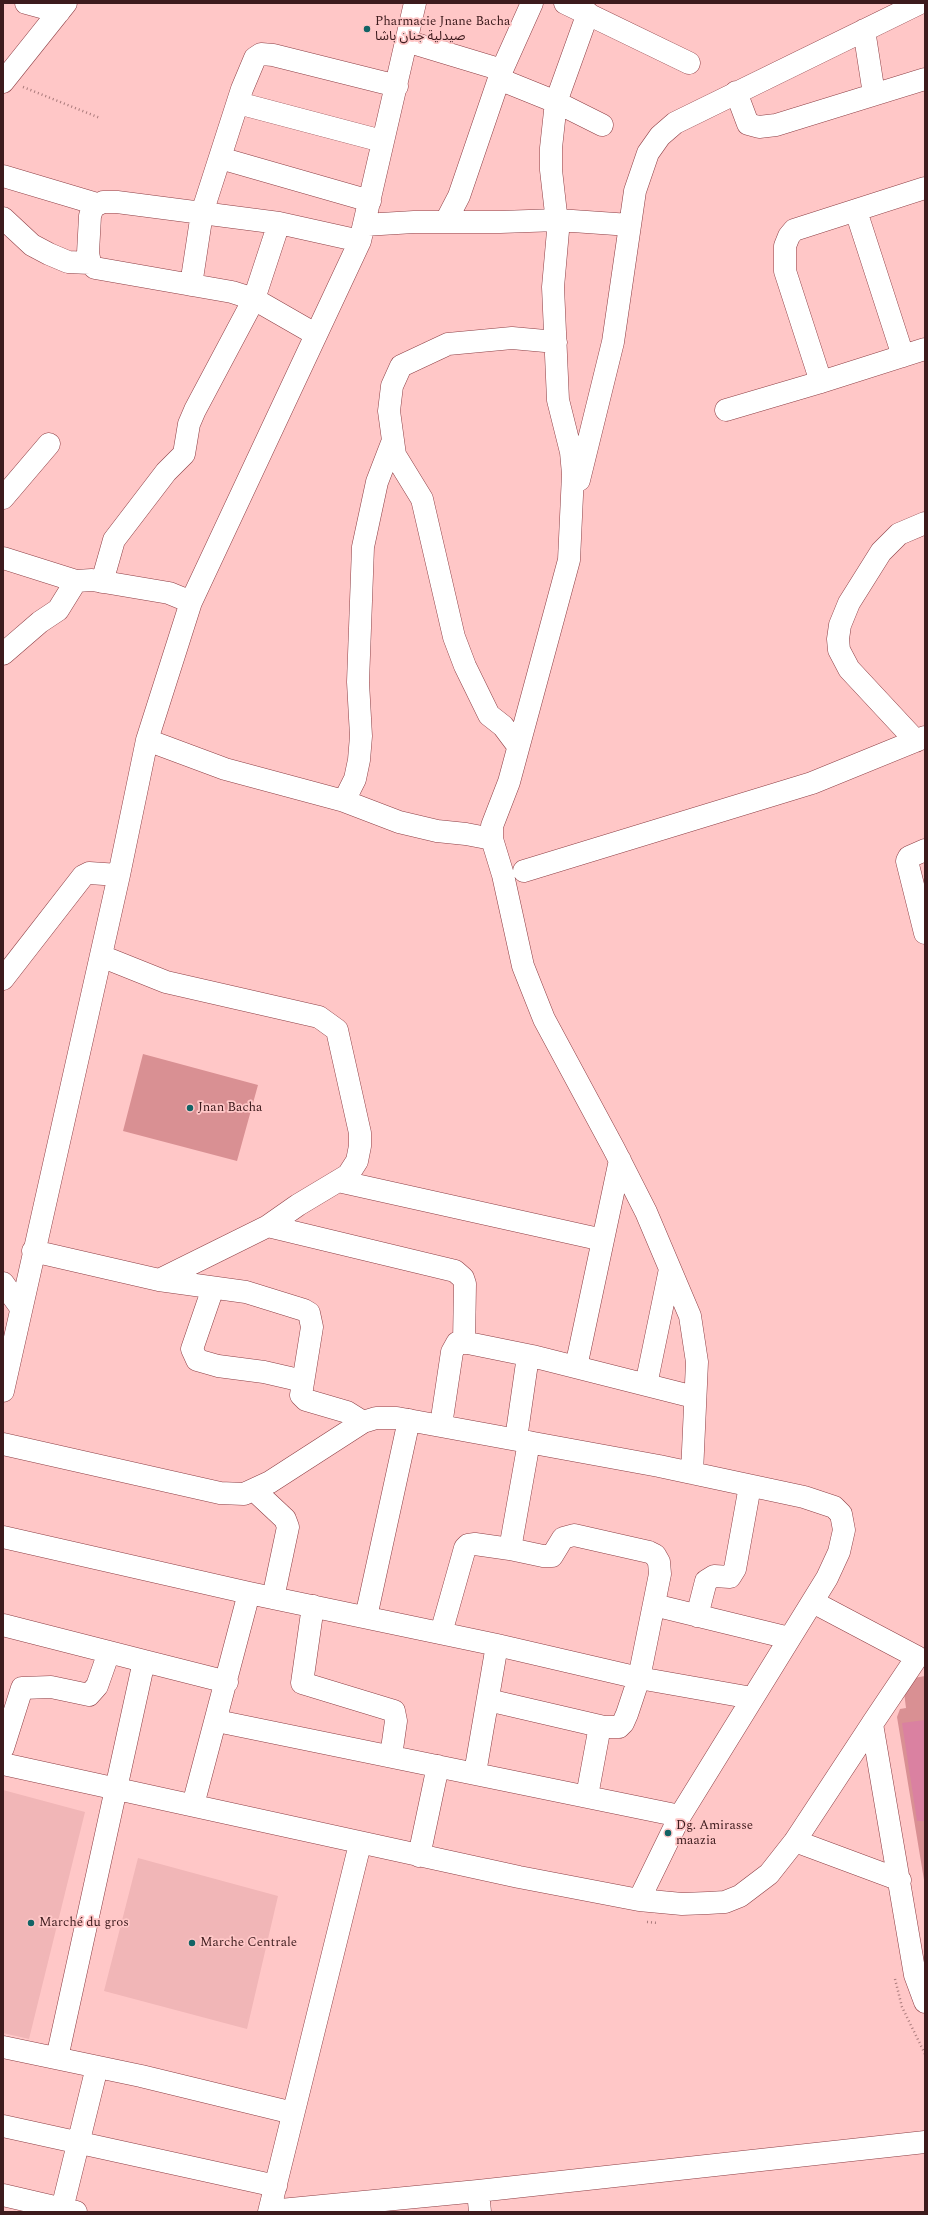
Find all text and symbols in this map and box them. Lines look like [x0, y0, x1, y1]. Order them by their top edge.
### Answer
place label: Pharmacie Jnane Bacha صيدلية جنان باشا [375, 14, 510, 45]
marker: Pharmacie Jnane Bacha صيدلية جنان باشا [362, 24, 372, 34]
place label: Jnan Bacha [198, 1100, 262, 1116]
marker: Jnan Bacha [185, 1103, 195, 1113]
place label: Dg. Amirasse maazia [676, 1818, 753, 1849]
marker: Dg. Amirasse maazia [663, 1828, 673, 1838]
place label: Marché du gros [39, 1915, 129, 1931]
marker: Marché du gros [26, 1918, 36, 1928]
place label: Marche Centrale [200, 1935, 297, 1951]
marker: Marche Centrale [187, 1938, 197, 1948]

